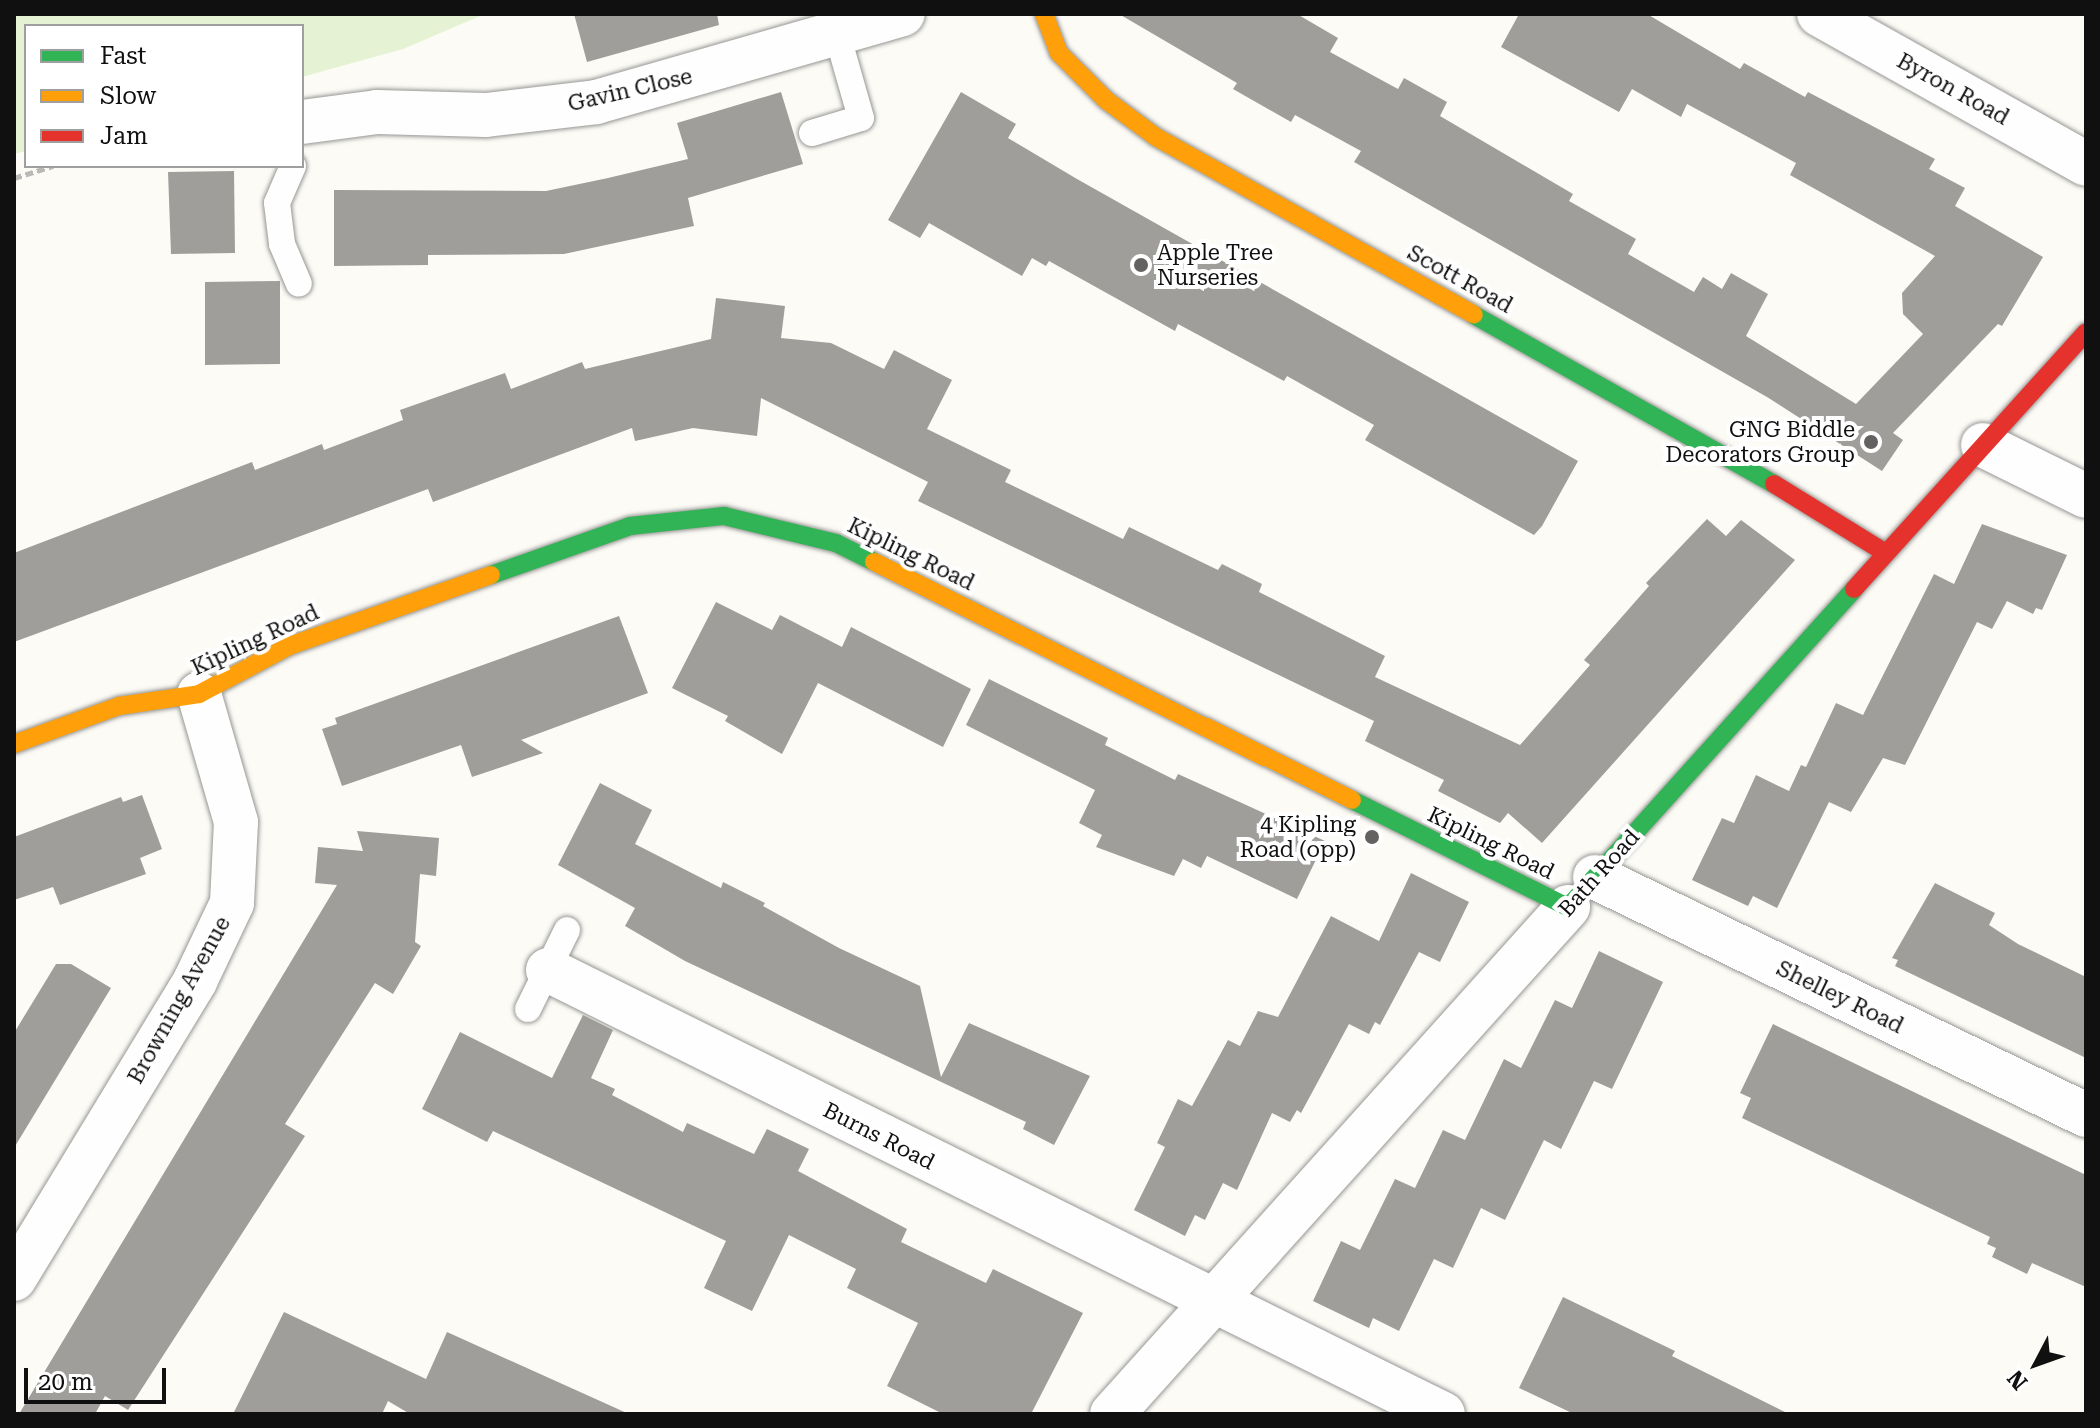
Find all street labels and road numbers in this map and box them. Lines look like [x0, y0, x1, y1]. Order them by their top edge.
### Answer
street label: Byron Road [1892, 47, 2014, 131]
street label: Gavin Close [565, 63, 695, 117]
street label: Scott Road [1403, 239, 1517, 319]
street label: Kipling Road [843, 512, 979, 596]
street label: Kipling Road [187, 599, 323, 681]
street label: Kipling Road [1423, 801, 1559, 885]
street label: Bath Road [1553, 824, 1645, 922]
street label: Browning Avenue [122, 912, 236, 1088]
street label: Shelley Road [1772, 955, 1908, 1039]
street label: Burns Road [819, 1097, 939, 1175]

